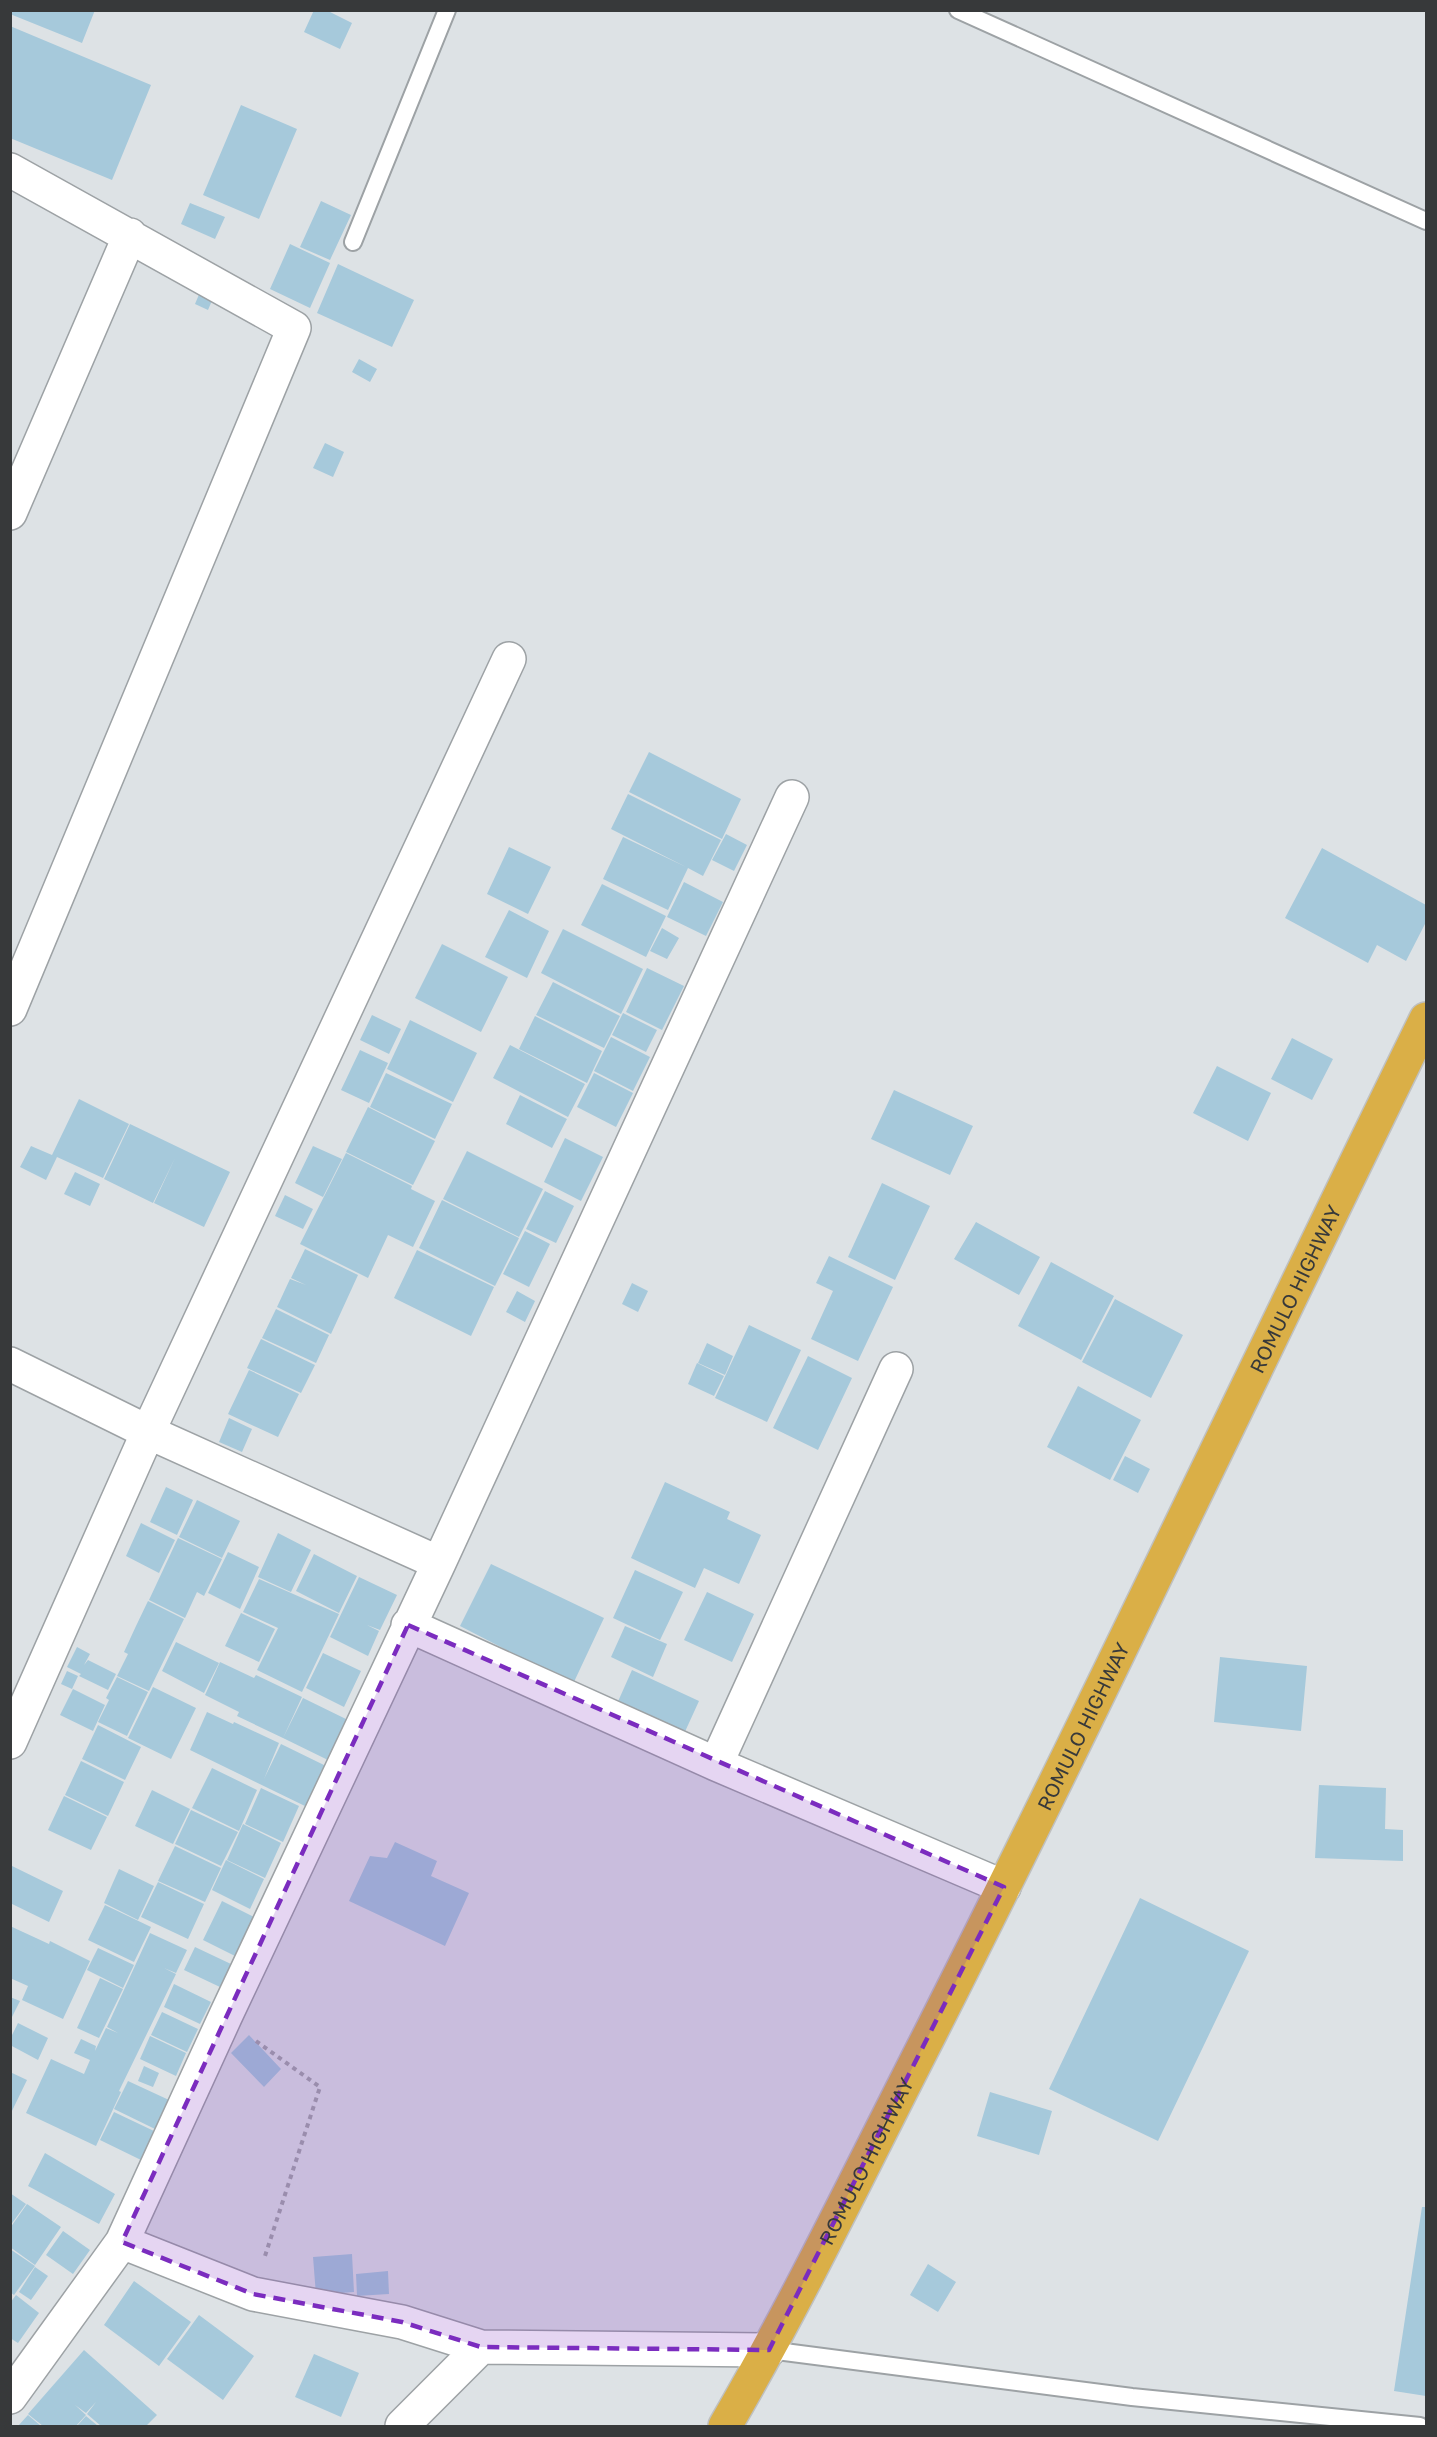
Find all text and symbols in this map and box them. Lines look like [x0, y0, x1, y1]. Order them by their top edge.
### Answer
street label: ROMULO HIGHWAY [1244, 1201, 1346, 1377]
street label: ROMULO HIGHWAY [1032, 1638, 1134, 1814]
street label: ROMULO HIGHWAY [814, 2073, 918, 2249]

